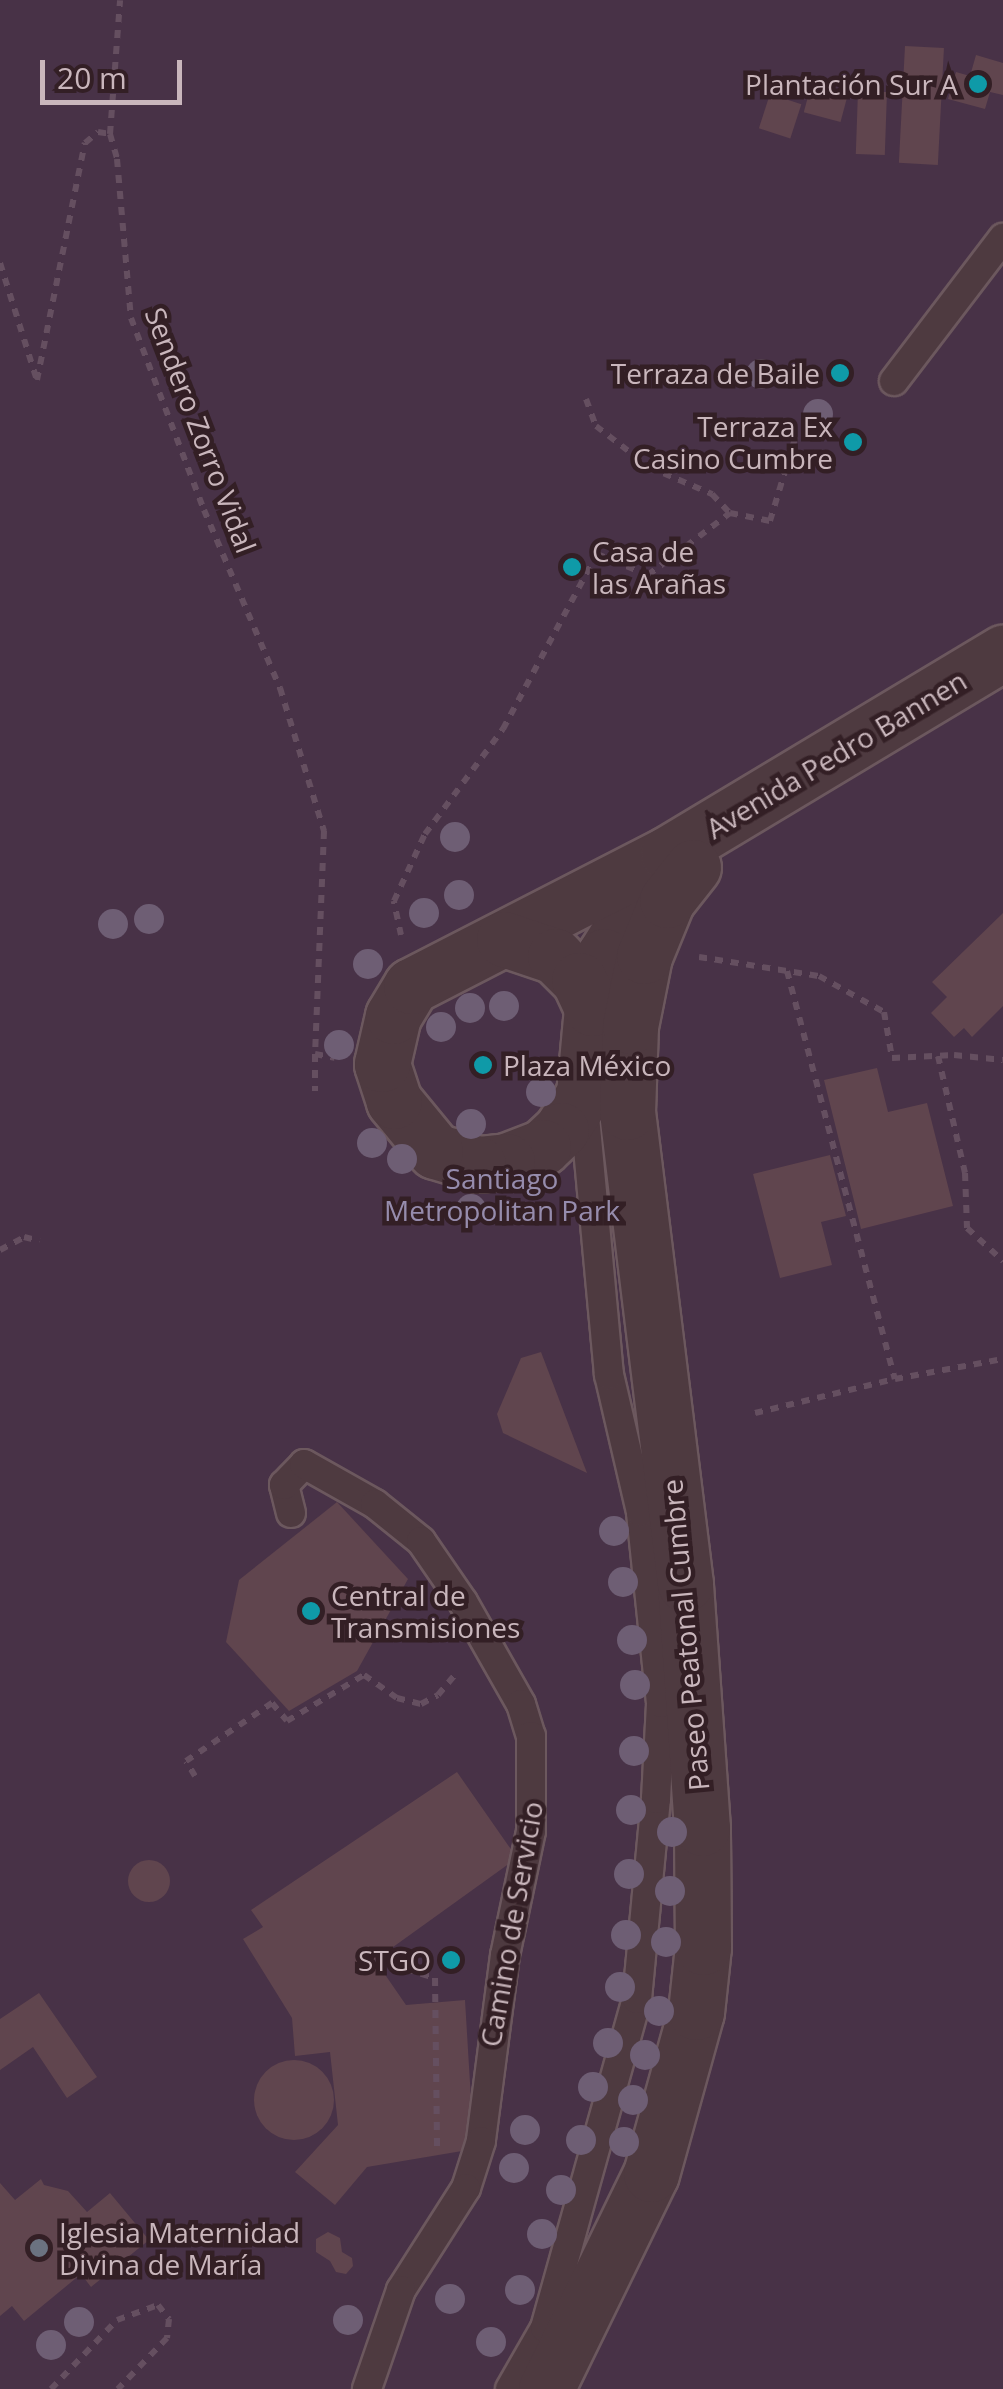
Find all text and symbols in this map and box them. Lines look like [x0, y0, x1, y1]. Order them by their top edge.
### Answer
scale bar [45, 40, 188, 102]
text: 20 m [57, 57, 127, 98]
place label: Plantación Sur A [745, 67, 958, 101]
marker: Plantación Sur A [967, 73, 989, 95]
street label: Sendero Zorro Vidal [139, 303, 263, 557]
place label: Terraza de Baile [611, 356, 820, 390]
marker: Terraza de Baile [829, 362, 851, 384]
place label: Terraza Ex Casino Cumbre [633, 409, 833, 475]
marker: Terraza Ex Casino Cumbre [842, 431, 864, 453]
place label: Casa de las Arañas [592, 534, 726, 600]
marker: Casa de las Arañas [561, 556, 583, 578]
street label: Avenida Pedro Bannen [700, 663, 972, 845]
place label: Plaza México [503, 1048, 671, 1082]
marker: Plaza México [472, 1054, 494, 1076]
park label: Santiago Metropolitan Park [384, 1161, 620, 1227]
street label: Paseo Peatonal Cumbre [655, 1478, 715, 1792]
place label: Central de Transmisiones [331, 1578, 520, 1644]
marker: Central de Transmisiones [300, 1600, 322, 1622]
street label: Camino de Servicio [473, 1799, 549, 2049]
place label: STGO [358, 1943, 431, 1977]
marker: STGO [440, 1949, 462, 1971]
place label: Iglesia Maternidad Divina de María [59, 2215, 300, 2281]
marker: Iglesia Maternidad Divina de María [28, 2237, 50, 2259]

